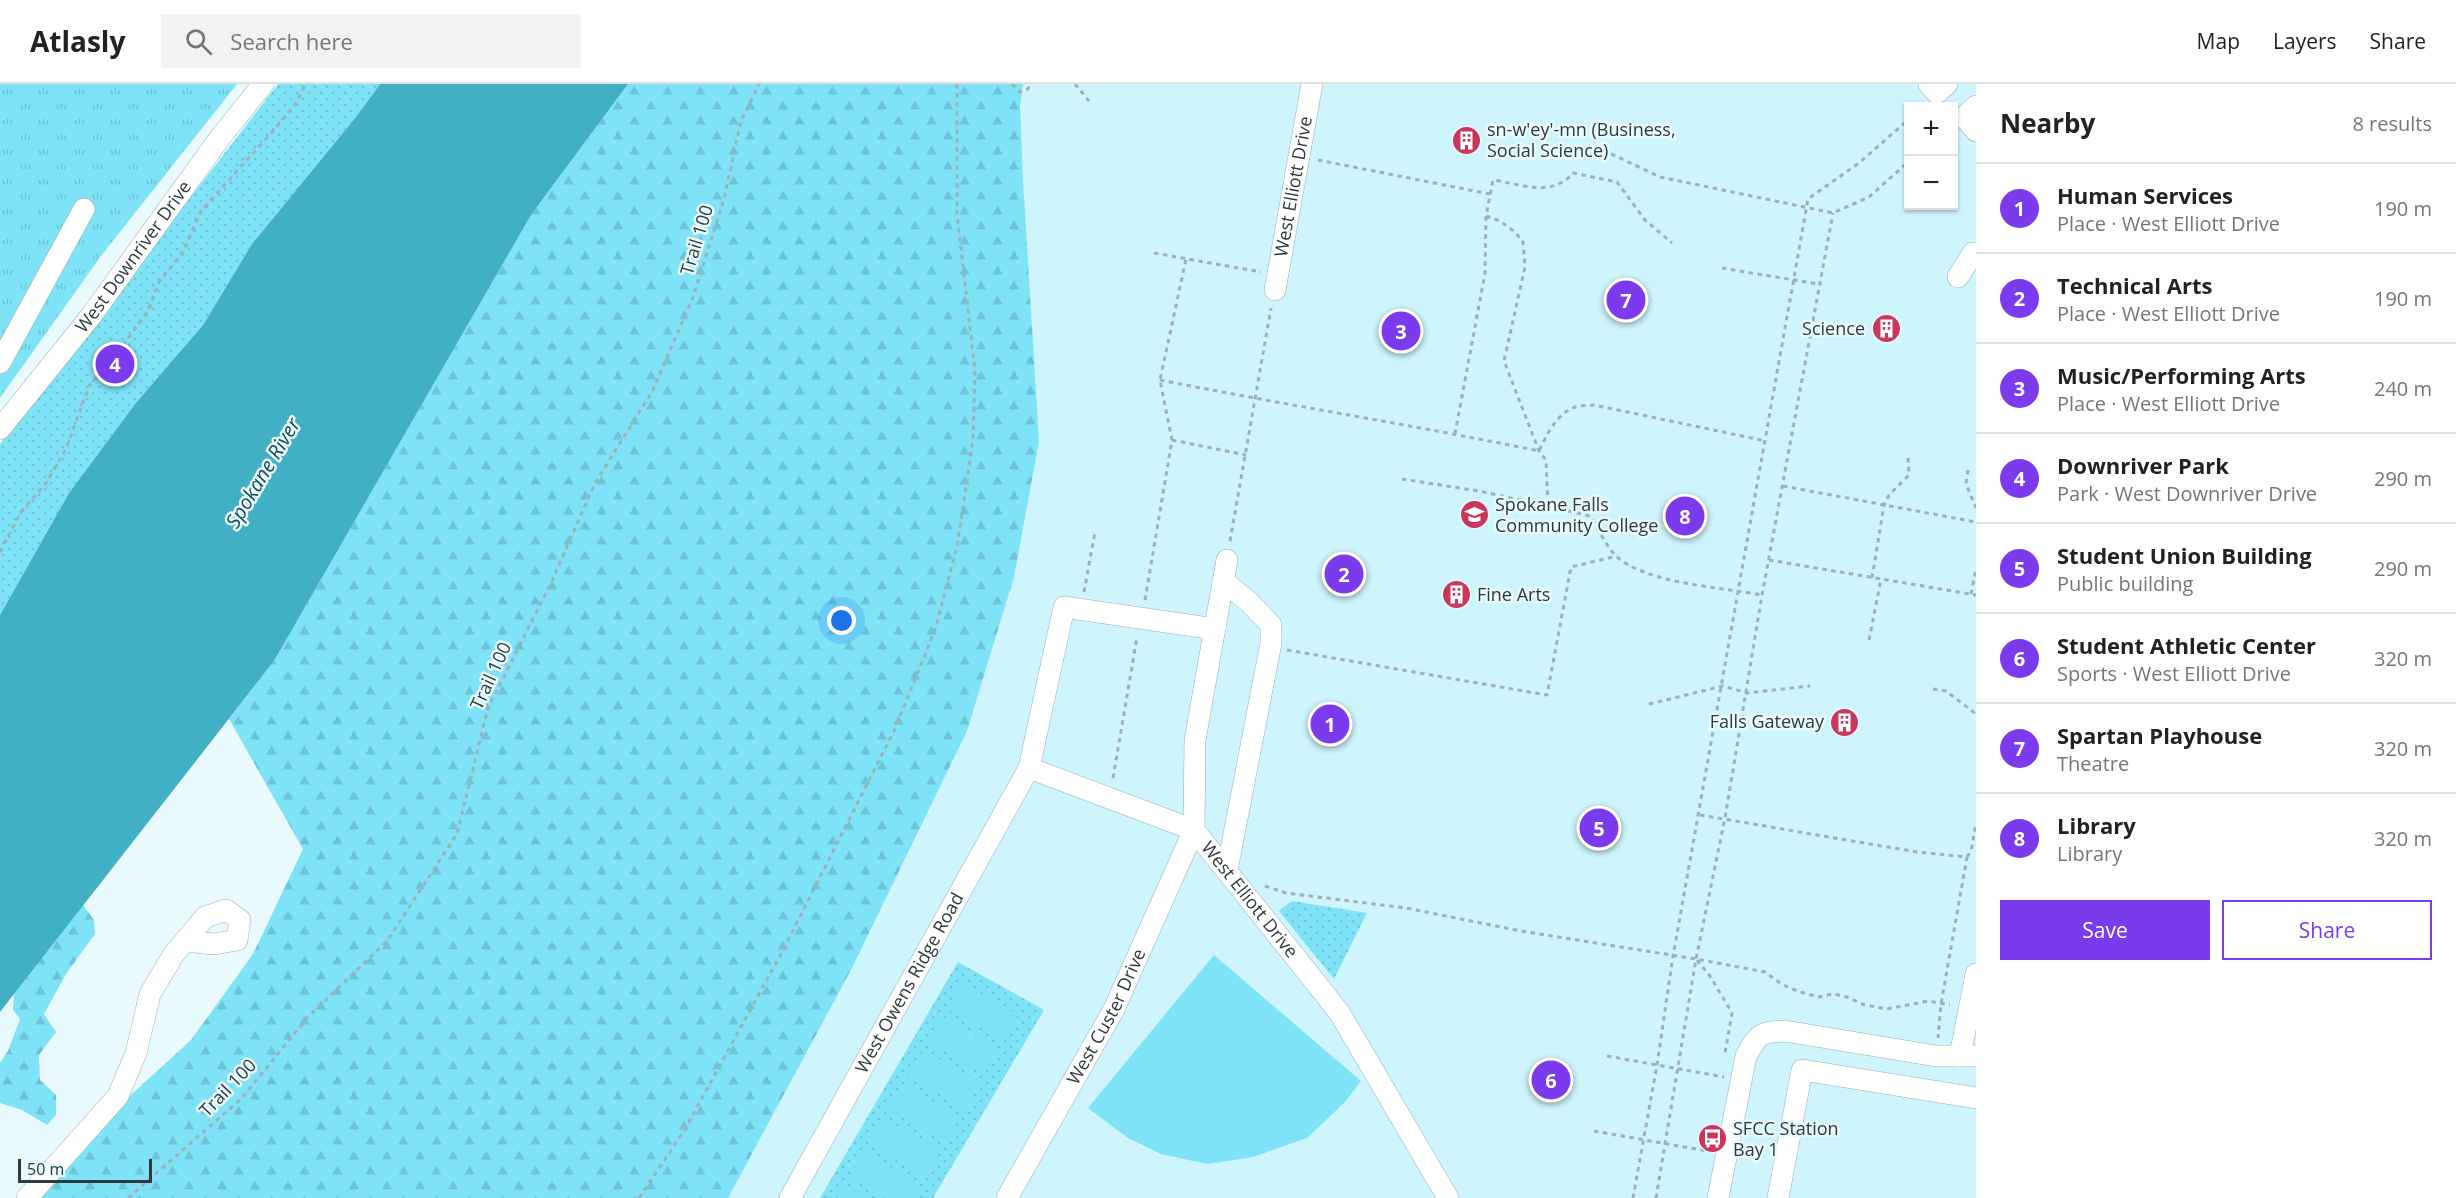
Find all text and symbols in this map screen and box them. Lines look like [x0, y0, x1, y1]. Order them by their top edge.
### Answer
search box [161, 14, 581, 68]
text: Atlasly [30, 22, 125, 60]
icon: search [182, 25, 215, 58]
text: Search here [230, 26, 353, 56]
text: Map [2197, 27, 2240, 55]
text: Layers [2273, 27, 2337, 55]
text: Share [2370, 27, 2426, 55]
map controls [1904, 102, 1958, 210]
button: + [1904, 102, 1958, 156]
text: Nearby [2000, 105, 2095, 141]
text: 8 results [2352, 110, 2432, 137]
street label: West Elliott Drive [1268, 114, 1317, 259]
place label: sn-w'ey'-mn (Business, Social Science) [1487, 117, 1676, 162]
building icon: sn-w'ey'-mn (Business, Social Science) [1450, 124, 1482, 156]
button: − [1904, 156, 1958, 210]
street label: West Downriver Drive [69, 175, 196, 337]
text: Human Services [2057, 180, 2233, 210]
text: 1 [2014, 195, 2025, 222]
text: 190 m [2374, 195, 2432, 222]
street label: Trail 100 [674, 202, 718, 278]
text: Place · West Elliott Drive [2057, 210, 2280, 237]
text: Technical Arts [2057, 270, 2212, 300]
pin: 7 [1606, 278, 1646, 322]
text: 2 [2014, 285, 2025, 312]
text: 190 m [2374, 285, 2432, 312]
text: Place · West Elliott Drive [2057, 300, 2280, 327]
pin: 3 [1382, 308, 1420, 354]
building icon: Science [1870, 313, 1902, 345]
place label: Science [1802, 316, 1865, 340]
pin: 4 [96, 342, 134, 386]
text: Music/Performing Arts [2057, 360, 2306, 390]
text: 3 [2014, 375, 2025, 402]
text: 240 m [2374, 375, 2432, 402]
text: Place · West Elliott Drive [2057, 390, 2280, 417]
water label: Spokane River [219, 412, 307, 533]
text: Downriver Park [2057, 450, 2229, 480]
text: 4 [2014, 465, 2025, 492]
text: 290 m [2374, 465, 2432, 492]
text: Park · West Downriver Drive [2057, 480, 2317, 507]
place label: Spokane Falls Community College [1495, 492, 1658, 537]
pin: 8 [1666, 494, 1704, 538]
school or university icon: Spokane Falls Community College [1458, 499, 1490, 531]
text: Student Union Building [2057, 540, 2312, 570]
pin: 2 [1324, 552, 1364, 596]
text: 5 [2014, 555, 2025, 582]
text: 290 m [2374, 555, 2432, 582]
text: Public building [2057, 570, 2193, 597]
building icon: Fine Arts [1440, 579, 1472, 611]
place label: Fine Arts [1477, 582, 1550, 606]
your location [827, 606, 856, 635]
text: Student Athletic Center [2057, 630, 2316, 660]
street label: Trail 100 [464, 638, 516, 713]
text: 6 [2014, 645, 2025, 672]
text: 320 m [2374, 645, 2432, 672]
text: Sports · West Elliott Drive [2057, 660, 2291, 687]
pin: 1 [1310, 702, 1350, 746]
building icon: Falls Gateway [1829, 706, 1861, 738]
place label: Falls Gateway [1710, 709, 1825, 733]
text: Spartan Playhouse [2057, 720, 2262, 750]
text: 7 [2014, 735, 2025, 762]
text: 320 m [2374, 735, 2432, 762]
text: Theatre [2057, 750, 2129, 777]
pin: 5 [1580, 806, 1618, 850]
text: Library [2057, 810, 2136, 840]
text: 8 [2014, 825, 2025, 852]
text: 320 m [2374, 825, 2432, 852]
street label: West Elliott Drive [1197, 836, 1304, 962]
text: Library [2057, 840, 2122, 867]
street label: West Owens Ridge Road [849, 888, 968, 1077]
button: Save [2000, 900, 2210, 960]
button: Share [2222, 900, 2432, 960]
street label: West Custer Drive [1061, 945, 1150, 1089]
street label: Trail 100 [194, 1053, 261, 1122]
pin: 6 [1532, 1058, 1570, 1102]
place label: SFCC Station Bay 1 [1733, 1116, 1839, 1161]
bus stop icon: SFCC Station Bay 1 [1696, 1123, 1728, 1155]
scale bar [18, 1156, 152, 1184]
text: 50 m [27, 1158, 64, 1180]

